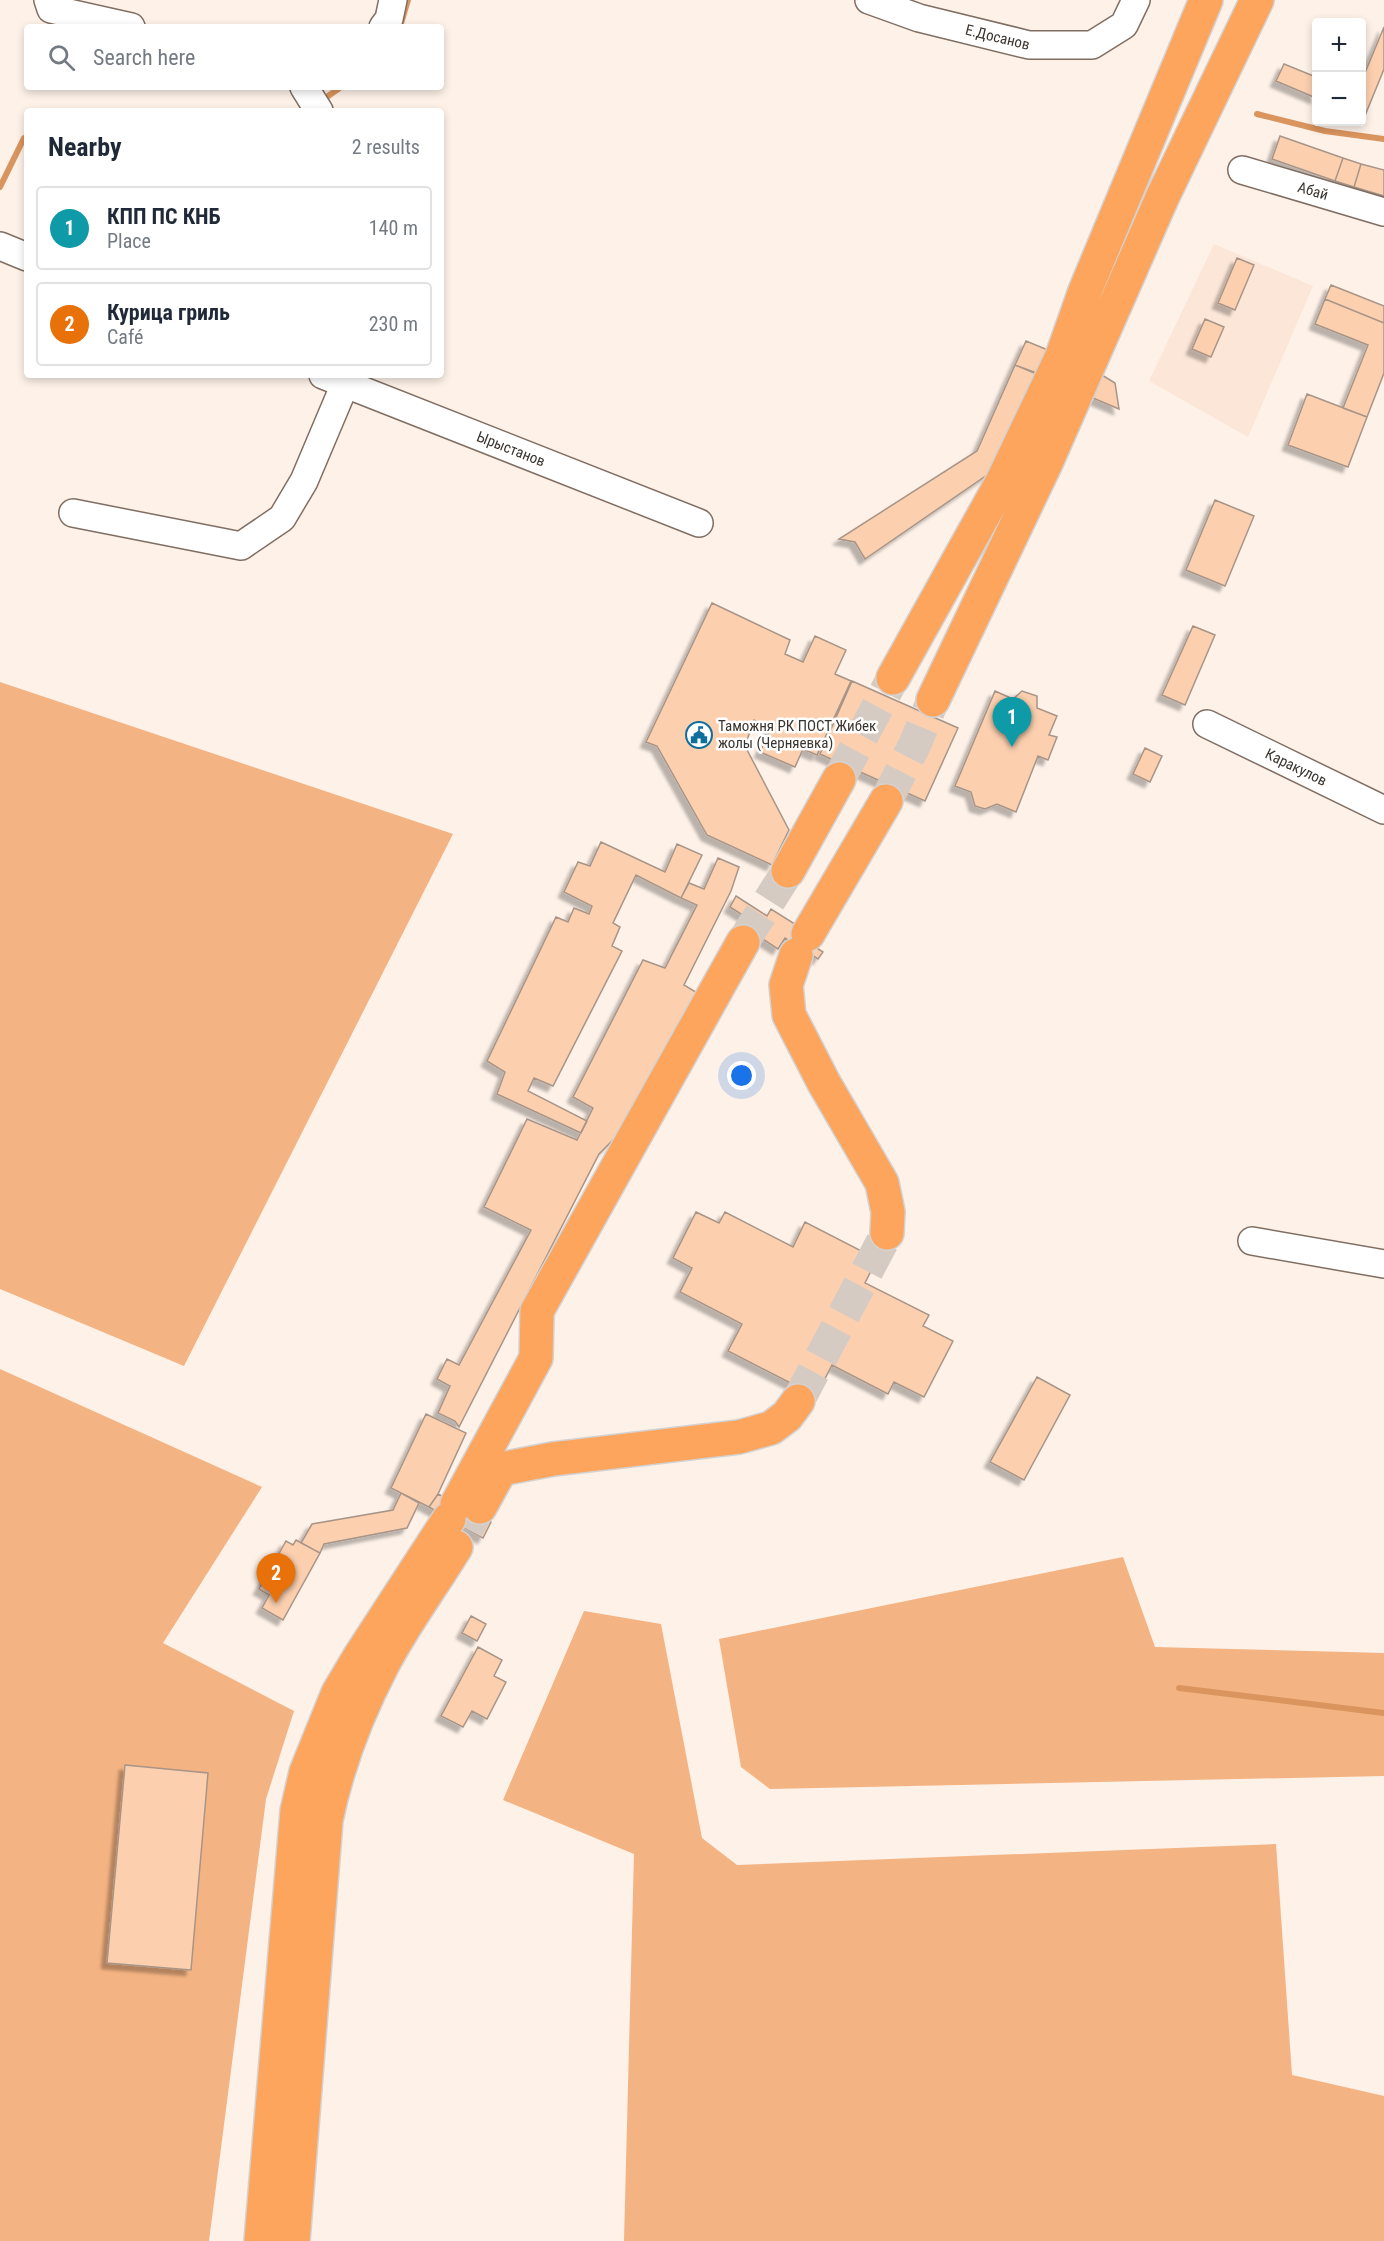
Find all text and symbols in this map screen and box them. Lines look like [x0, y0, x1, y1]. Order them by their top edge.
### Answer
map controls [1312, 18, 1366, 126]
button: + [1312, 18, 1366, 72]
street label: Е.Досанов [963, 21, 1032, 54]
search box [24, 24, 444, 90]
icon: search [45, 41, 78, 74]
text: Search here [93, 45, 195, 70]
button: − [1312, 72, 1366, 126]
text: Nearby [48, 132, 122, 162]
text: 2 results [352, 135, 420, 159]
street label: Абай [1296, 178, 1330, 204]
text: КПП ПС КНБ [107, 204, 221, 229]
text: 1 [64, 216, 75, 240]
text: 140 m [369, 216, 418, 240]
text: Place [107, 229, 151, 253]
text: Курица гриль [107, 300, 230, 325]
text: 2 [64, 312, 75, 336]
text: 230 m [369, 312, 418, 336]
text: Café [107, 325, 143, 349]
street label: Ырыстанов [474, 427, 548, 471]
pin: 1 [992, 698, 1032, 747]
place label: Таможня РК ПОСТ Жибек жолы (Черняевка) [718, 717, 876, 752]
public building icon: Таможня РК ПОСТ Жибек жолы (Черняевка) [684, 720, 714, 750]
street label: Каракулов [1262, 745, 1330, 790]
your location [727, 1061, 756, 1090]
pin: 2 [256, 1554, 296, 1603]

